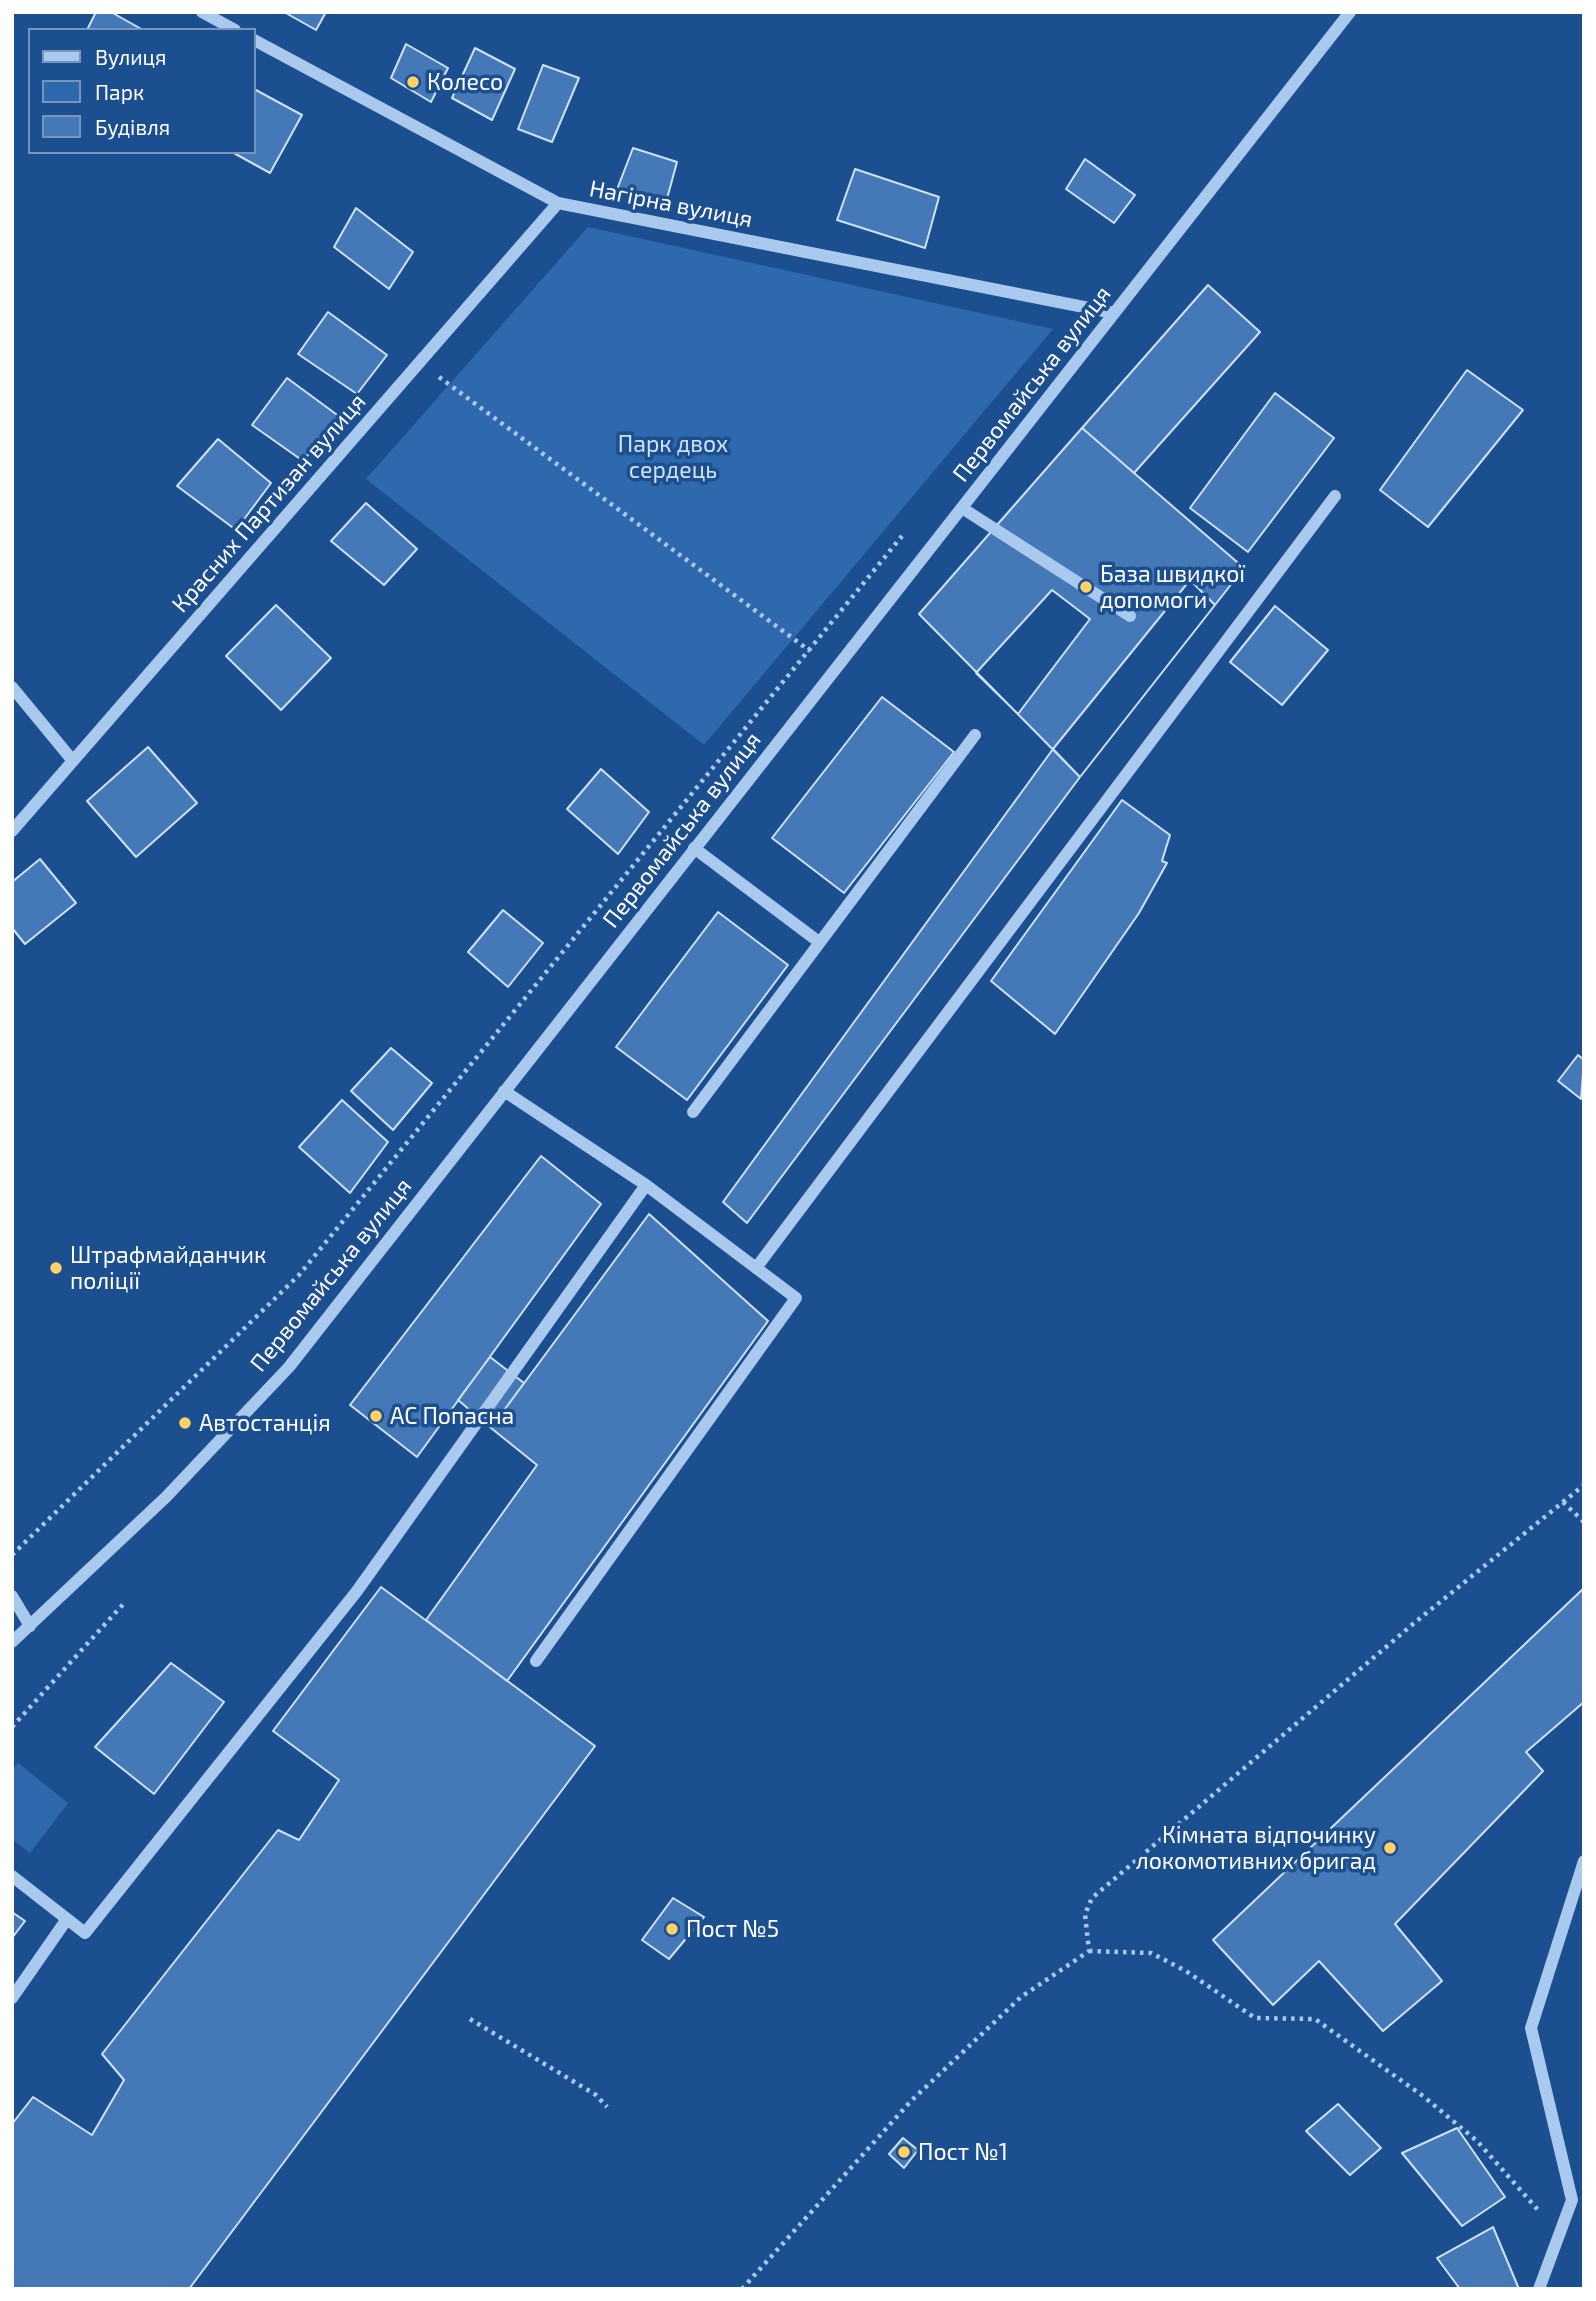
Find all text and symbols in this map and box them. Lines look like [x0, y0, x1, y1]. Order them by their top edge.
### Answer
legend [28, 28, 256, 154]
text: Вулиця [95, 44, 166, 69]
place label: Колесо [427, 68, 503, 96]
marker: Колесо [405, 74, 421, 90]
text: Парк [95, 79, 144, 104]
text: Будівля [95, 114, 170, 139]
street label: Нагірна вулиця [587, 175, 755, 233]
street label: Первомайська вулиця [947, 281, 1117, 487]
street label: Красних Партизан вулиця [166, 388, 372, 618]
park label: Парк двох сердець [618, 430, 728, 484]
place label: База швидкої допомоги [1100, 560, 1245, 614]
marker: База швидкої допомоги [1078, 579, 1094, 595]
street label: Первомайська вулиця [597, 727, 767, 933]
street label: Первомайська вулиця [245, 1173, 417, 1377]
place label: Штрафмайданчик поліції [70, 1241, 266, 1295]
marker: Штрафмайданчик поліції [48, 1260, 64, 1276]
place label: АС Попасна [390, 1402, 514, 1430]
marker: АС Попасна [368, 1408, 384, 1424]
place label: Автостанція [199, 1409, 331, 1437]
marker: Автостанція [177, 1415, 193, 1431]
place label: Кімната відпочинку локомотивних бригад [1136, 1821, 1376, 1875]
marker: Кімната відпочинку локомотивних бригад [1382, 1840, 1398, 1856]
place label: Пост №5 [686, 1915, 779, 1943]
marker: Пост №5 [664, 1921, 680, 1937]
place label: Пост №1 [918, 2138, 1008, 2166]
marker: Пост №1 [896, 2144, 912, 2160]

